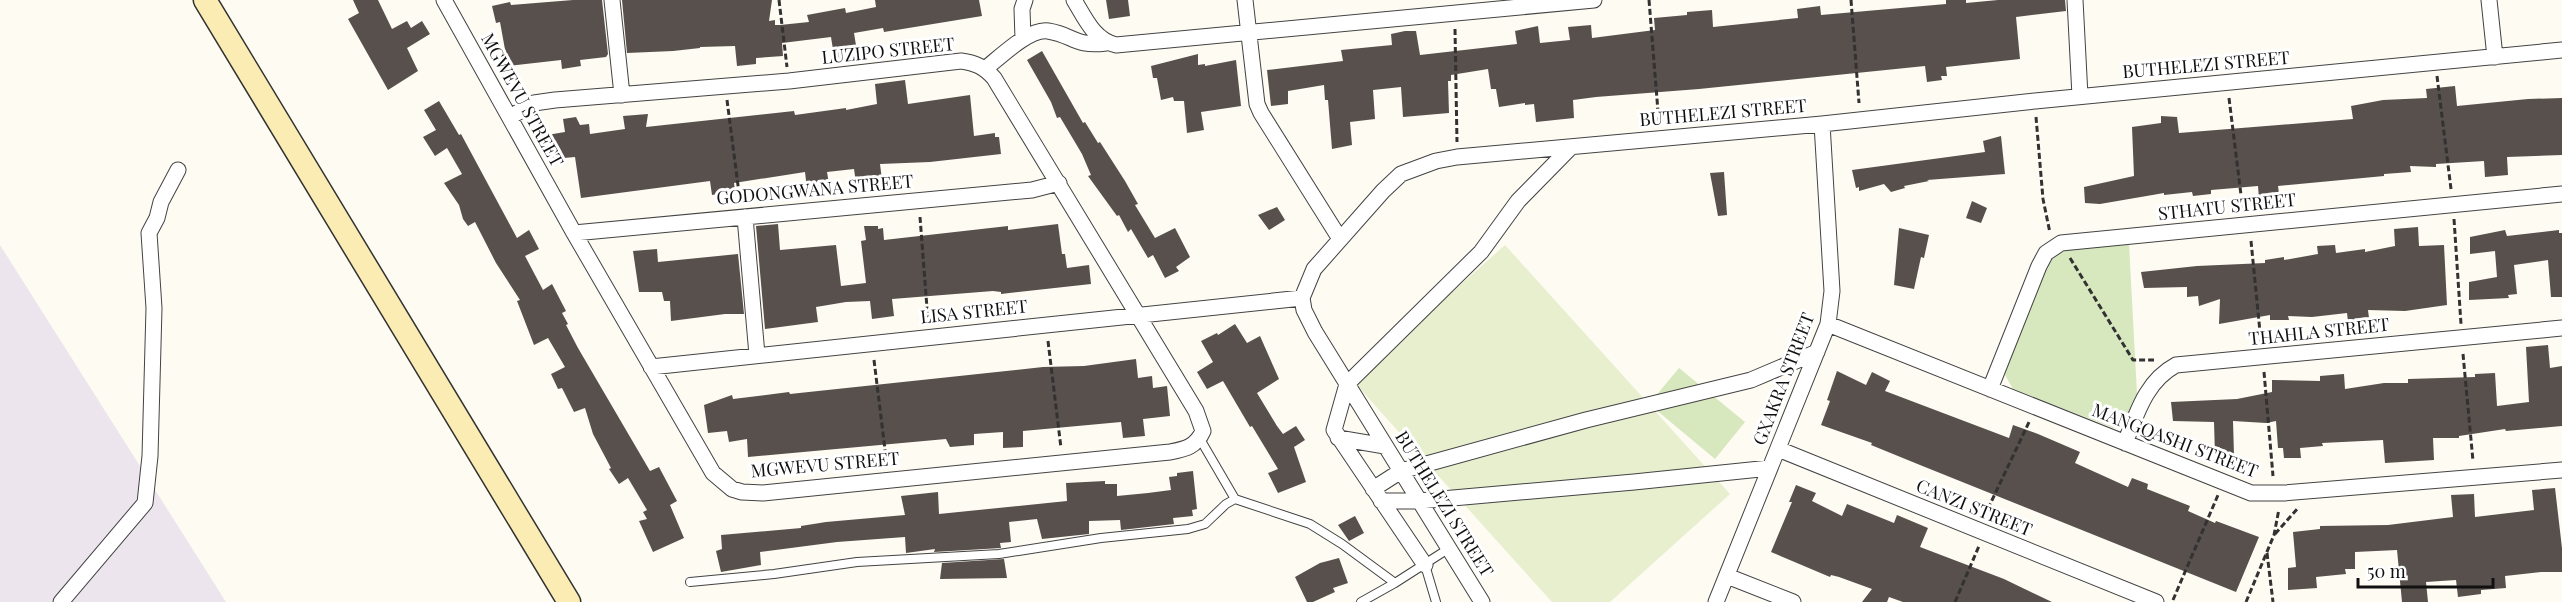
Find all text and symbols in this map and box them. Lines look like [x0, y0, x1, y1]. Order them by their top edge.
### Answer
street label: MGWEVU STREET [476, 28, 570, 171]
street label: LUZIPO STREET [820, 31, 956, 69]
street label: BUTHELEZI STREET [2121, 45, 2290, 83]
street label: BUTHELEZI STREET [1638, 93, 1807, 131]
street label: GODONGWANA STREET [715, 168, 914, 210]
street label: STHATU STREET [2157, 187, 2297, 225]
street label: LISA STREET [919, 293, 1029, 329]
street label: GXAKRA STREET [1747, 309, 1819, 448]
street label: THAHLA STREET [2247, 312, 2391, 350]
street label: MANGQASHI STREET [2089, 397, 2262, 483]
street label: BUTHELEZI STREET [1390, 426, 1499, 581]
street label: MGWEVU STREET [750, 446, 900, 482]
street label: CANZI STREET [1913, 473, 2036, 541]
scale bar [2358, 551, 2493, 589]
text: 50 m [2367, 559, 2406, 583]

